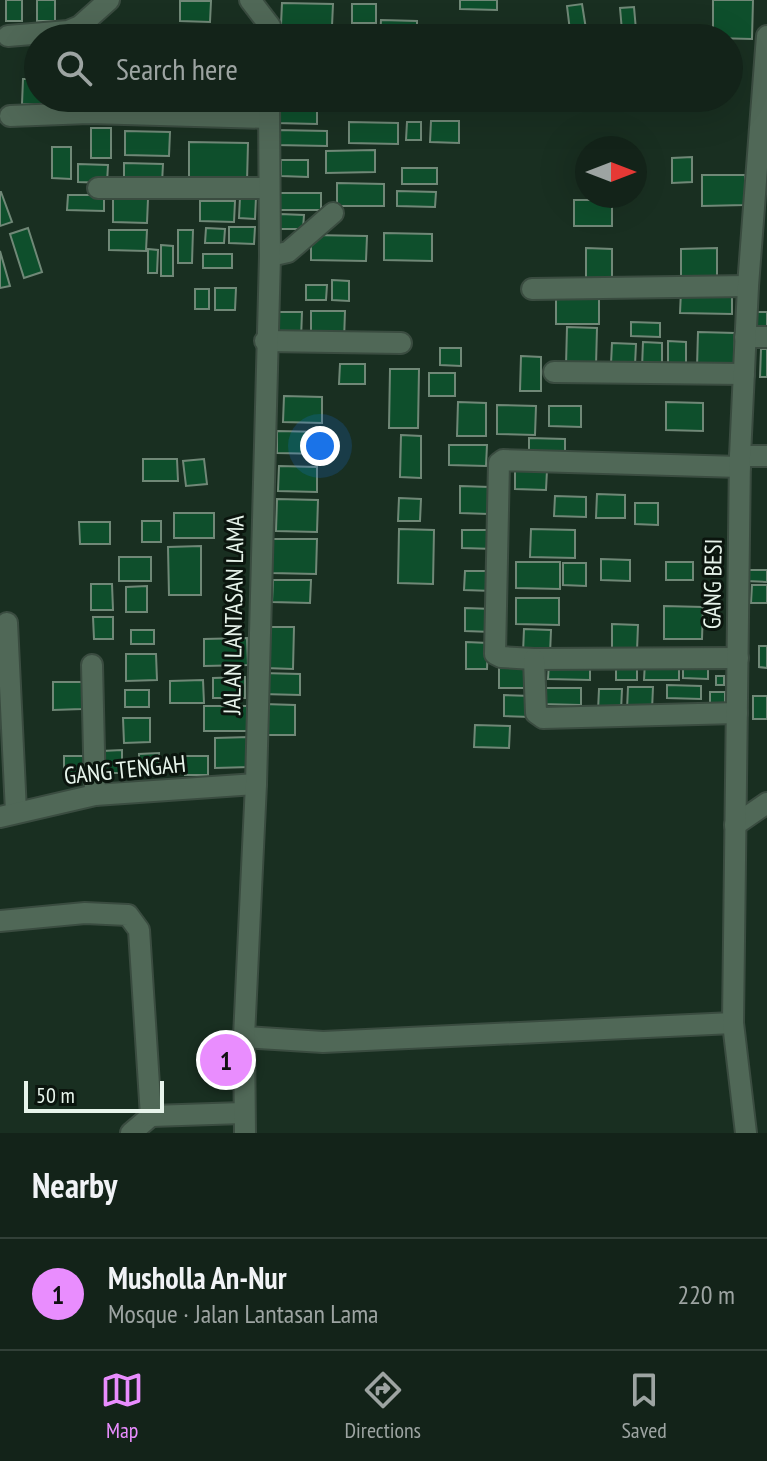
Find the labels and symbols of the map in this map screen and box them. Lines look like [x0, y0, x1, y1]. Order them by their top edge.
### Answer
north arrow [575, 136, 647, 208]
your location [300, 426, 340, 466]
street label: JALAN LANTASAN LAMA [216, 514, 251, 716]
street label: GANG BESI [696, 539, 729, 629]
street label: GANG TENGAH [63, 748, 187, 791]
pin: 1 [200, 1030, 252, 1090]
scale bar [24, 1077, 164, 1113]

